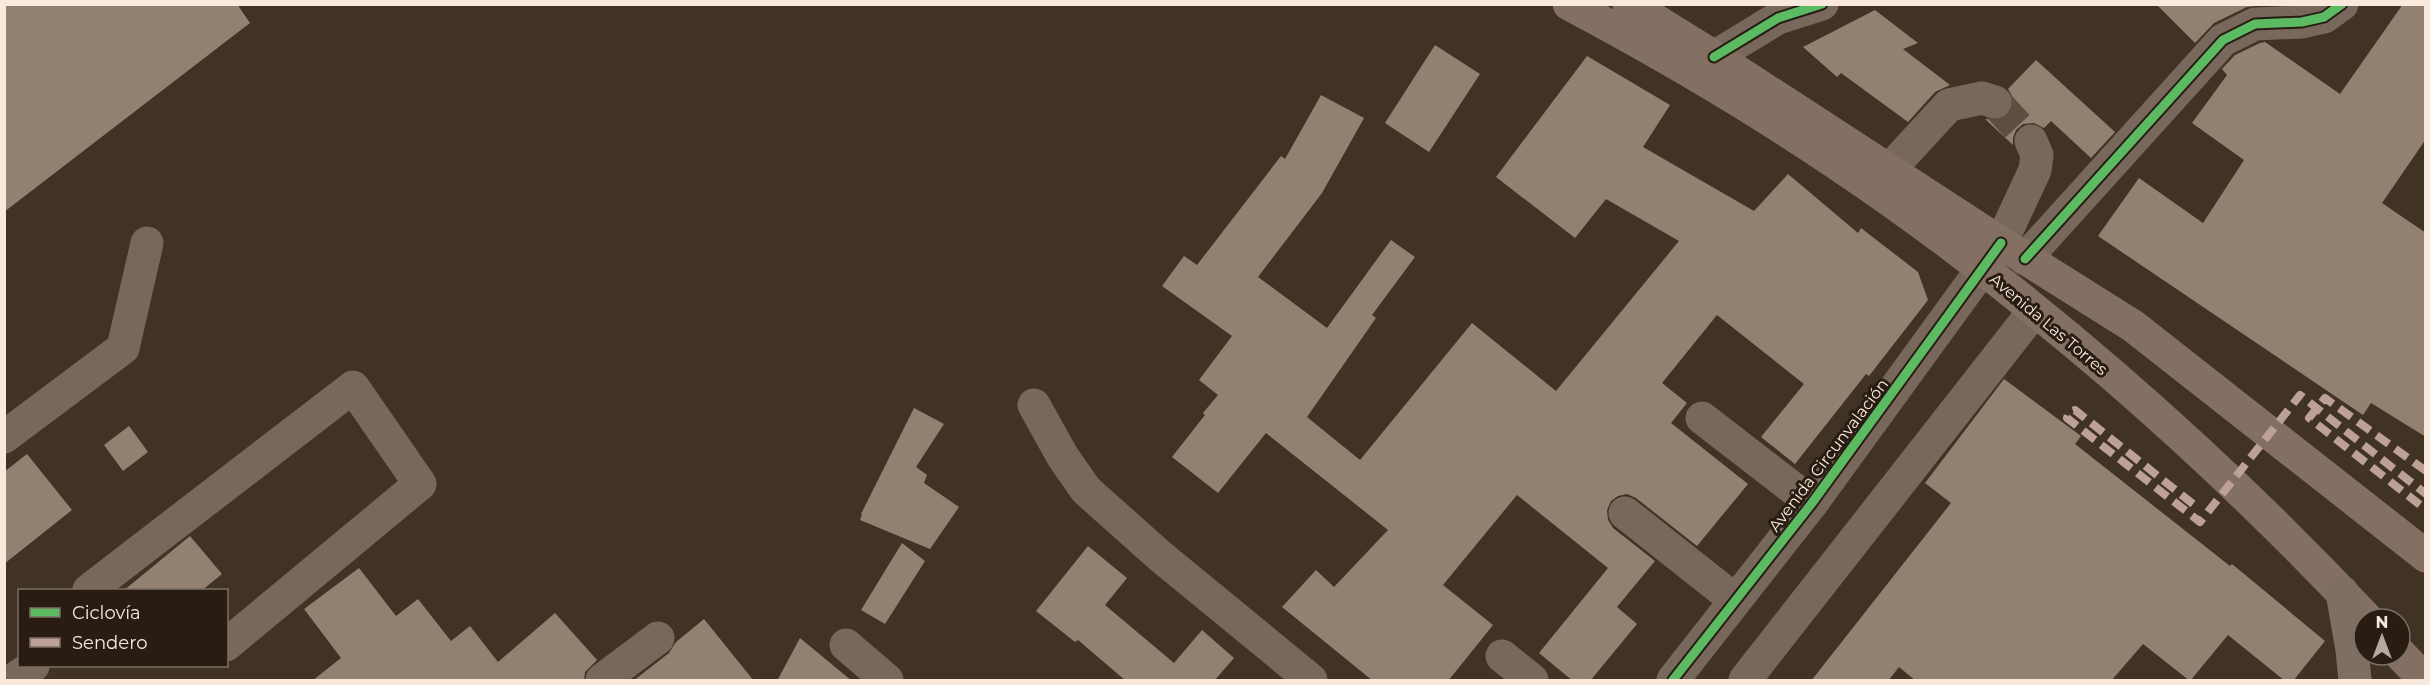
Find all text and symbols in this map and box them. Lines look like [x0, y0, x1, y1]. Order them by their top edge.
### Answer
street label: Avenida Las Torres [1986, 270, 2112, 379]
street label: Avenida Circunvalación [1765, 375, 1892, 536]
legend [18, 589, 228, 667]
text: Ciclovía [72, 602, 141, 624]
north arrow [2352, 607, 2412, 667]
text: N [2376, 613, 2388, 632]
text: Sendero [72, 632, 147, 654]

